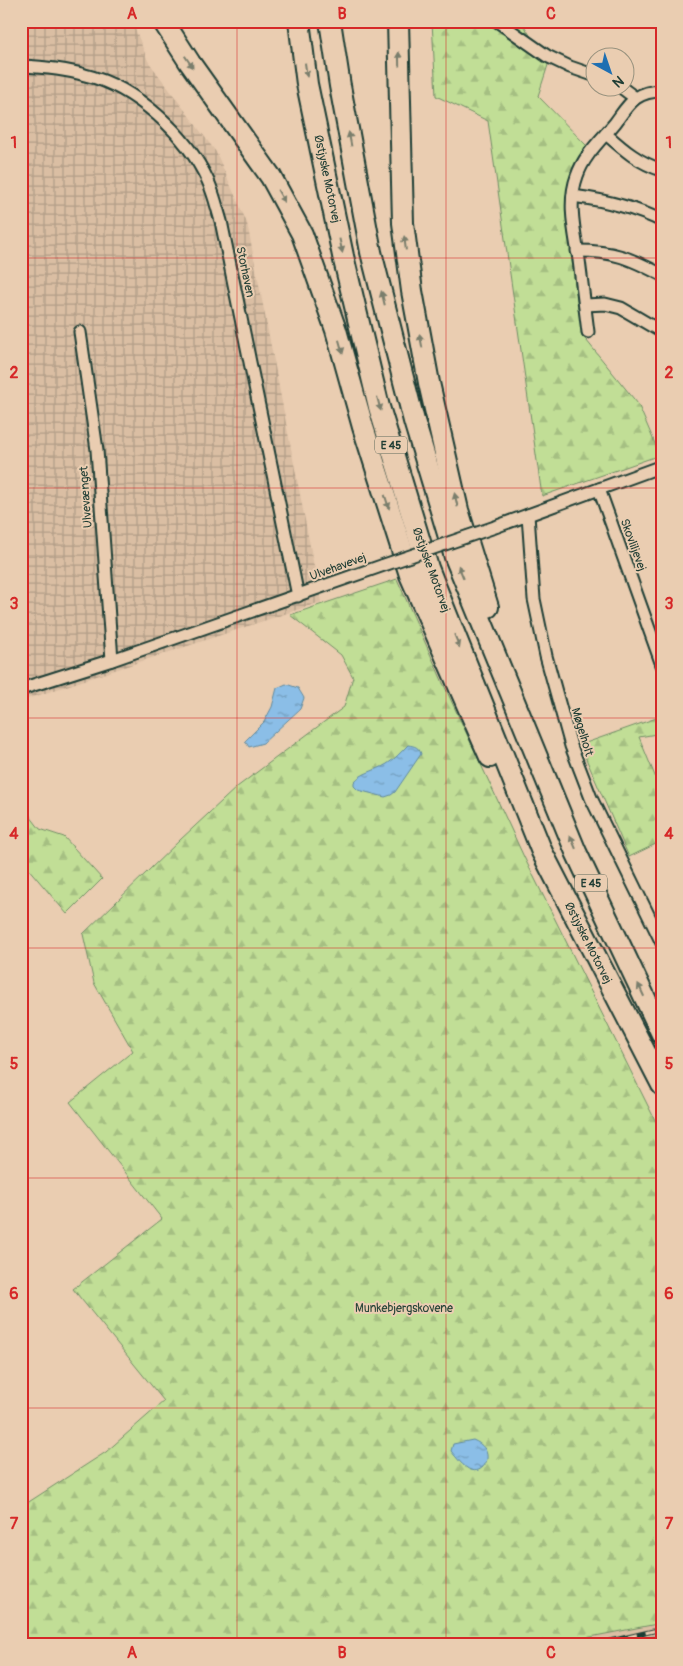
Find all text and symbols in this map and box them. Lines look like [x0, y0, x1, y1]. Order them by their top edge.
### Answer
text: A [127, 4, 138, 24]
text: B [337, 4, 347, 24]
text: C [546, 4, 556, 24]
north arrow [586, 48, 636, 98]
one-way arrow [395, 51, 403, 67]
one-way arrow [184, 55, 194, 69]
one-way arrow [302, 62, 310, 78]
text: N [609, 72, 627, 91]
one-way arrow [345, 131, 353, 147]
text: 1 [11, 133, 17, 153]
text: 1 [666, 133, 672, 153]
street label: Østjyske Motorvej [310, 134, 344, 224]
one-way arrow [277, 189, 285, 203]
one-way arrow [401, 234, 409, 250]
one-way arrow [337, 238, 345, 254]
street label: Storhaven [232, 245, 258, 299]
one-way arrow [379, 291, 387, 306]
one-way arrow [417, 334, 425, 349]
one-way arrow [337, 339, 345, 354]
text: 2 [10, 363, 19, 383]
text: 2 [665, 363, 674, 383]
one-way arrow [375, 397, 383, 412]
road number: E 45 [375, 436, 407, 454]
street label: Ulvevænget [76, 465, 96, 528]
one-way arrow [452, 492, 460, 507]
one-way arrow [384, 495, 391, 510]
street label: Skovliljevej [617, 517, 649, 573]
street label: Østjyske Motorvej [409, 525, 453, 615]
street label: Ulvehavevej [308, 550, 368, 584]
one-way arrow [457, 564, 465, 579]
text: 3 [10, 594, 19, 614]
text: 3 [665, 594, 674, 614]
one-way arrow [454, 634, 462, 648]
street label: Møgelholt [568, 706, 596, 758]
text: 4 [9, 824, 19, 844]
text: 4 [664, 824, 674, 844]
one-way arrow [568, 835, 576, 849]
road number: E 45 [575, 874, 607, 891]
street label: Østjyske Motorvej [561, 900, 615, 986]
one-way arrow [637, 983, 645, 997]
text: 5 [10, 1054, 19, 1074]
text: 5 [665, 1054, 674, 1074]
text: 6 [9, 1284, 19, 1304]
text: 6 [664, 1284, 674, 1304]
park label: Munkebjergskovene [355, 1301, 453, 1316]
text: 7 [10, 1514, 19, 1534]
text: 7 [665, 1514, 674, 1534]
text: A [127, 1643, 138, 1663]
text: B [337, 1643, 347, 1663]
text: C [546, 1643, 556, 1663]

